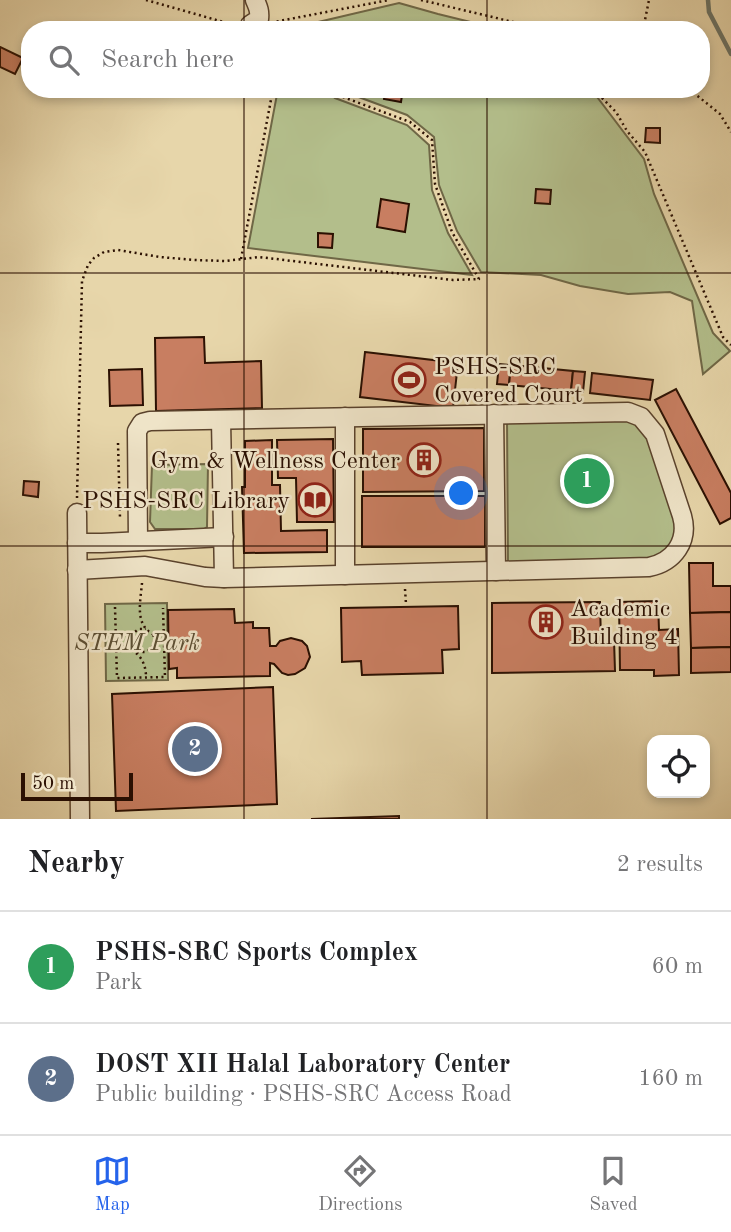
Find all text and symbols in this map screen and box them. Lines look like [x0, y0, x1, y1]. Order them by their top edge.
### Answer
search box [21, 21, 710, 98]
icon: search [45, 41, 83, 79]
text: Search here [101, 47, 234, 73]
place label: PSHS-SRC Covered Court [434, 356, 583, 408]
sports icon: PSHS-SRC Covered Court [390, 361, 428, 399]
building icon: Gym & Wellness Center [405, 441, 443, 479]
place label: Gym & Wellness Center [150, 450, 400, 474]
pin: 1 [564, 455, 610, 507]
your location [444, 476, 478, 510]
library icon: PSHS-SRC Library [296, 481, 334, 519]
place label: PSHS-SRC Library [82, 490, 290, 514]
place label: Academic Building 4 [570, 598, 678, 650]
building icon: Academic Building 4 [527, 603, 565, 641]
park label: STEM Park [74, 632, 200, 656]
pin: 2 [172, 723, 218, 775]
map controls [647, 735, 710, 798]
button: locate [647, 735, 710, 798]
scale bar [21, 770, 133, 802]
text: 50 m [32, 775, 74, 794]
text: Nearby [28, 849, 125, 879]
text: 2 results [617, 853, 703, 876]
text: PSHS-SRC Sports Complex [95, 940, 418, 966]
text: 1 [44, 955, 58, 978]
text: 60 m [652, 955, 703, 978]
text: Park [95, 971, 142, 994]
text: DOST XII Halal Laboratory Center [95, 1052, 510, 1078]
text: 2 [44, 1067, 58, 1090]
text: 160 m [638, 1067, 703, 1090]
text: Public building · PSHS-SRC Access Road [95, 1083, 512, 1106]
tab: Map [93, 1152, 131, 1217]
tab: Directions [318, 1152, 403, 1217]
tab: Saved [589, 1152, 638, 1217]

